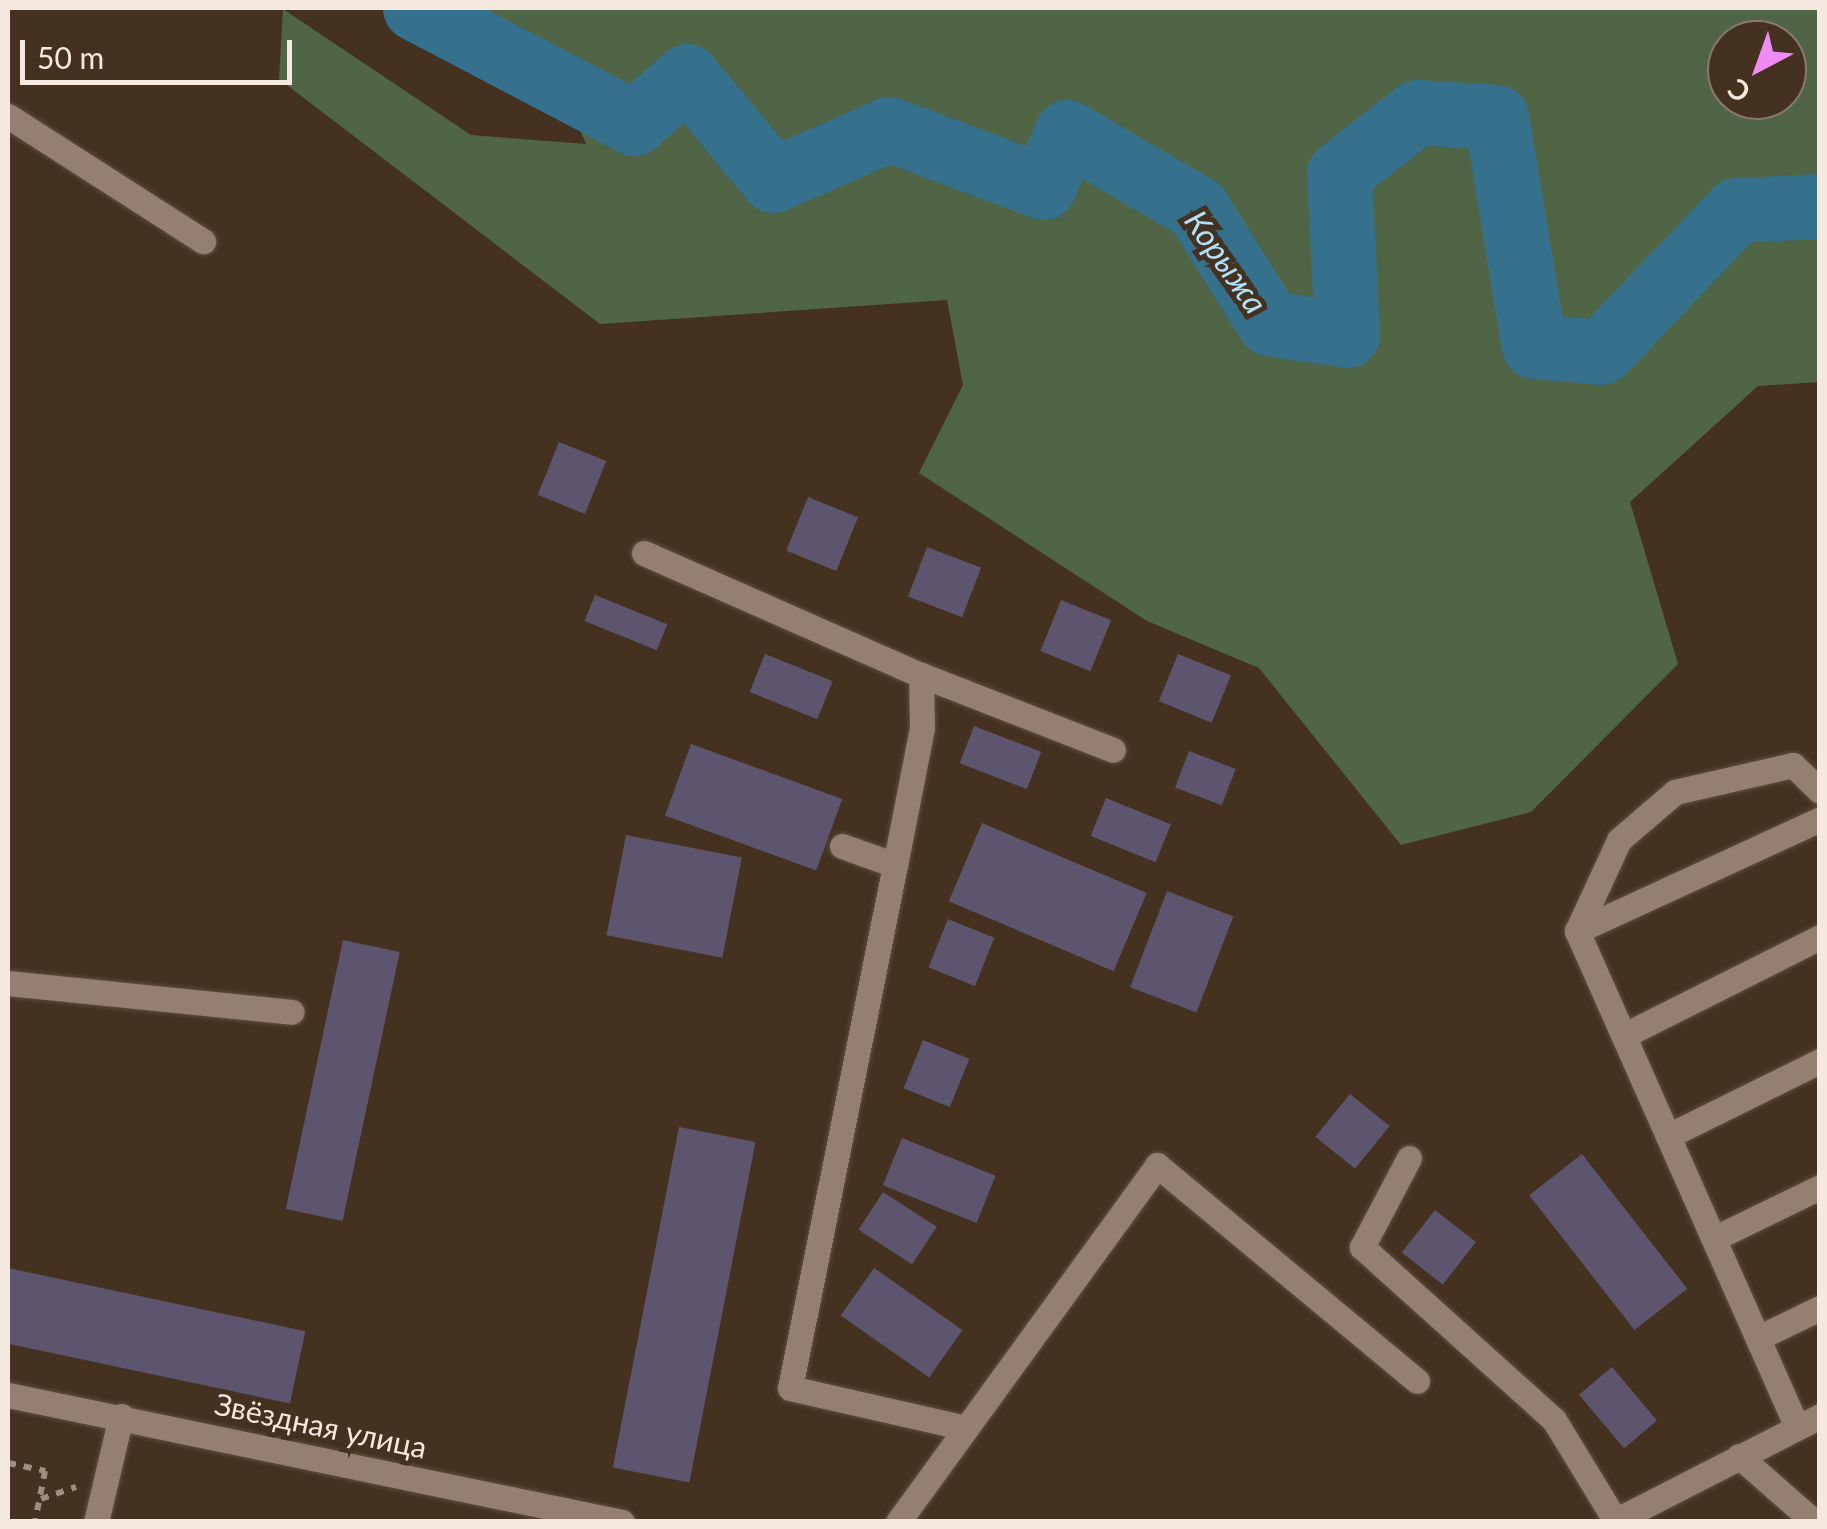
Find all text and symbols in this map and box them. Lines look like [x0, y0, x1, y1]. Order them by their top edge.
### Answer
scale bar [25, 20, 298, 82]
north arrow [1707, 20, 1807, 120]
text: 50 m [37, 39, 104, 75]
text: С [1720, 72, 1757, 110]
water label: Корыжа [1177, 203, 1275, 321]
street label: Звёздная улица [212, 1385, 430, 1465]

